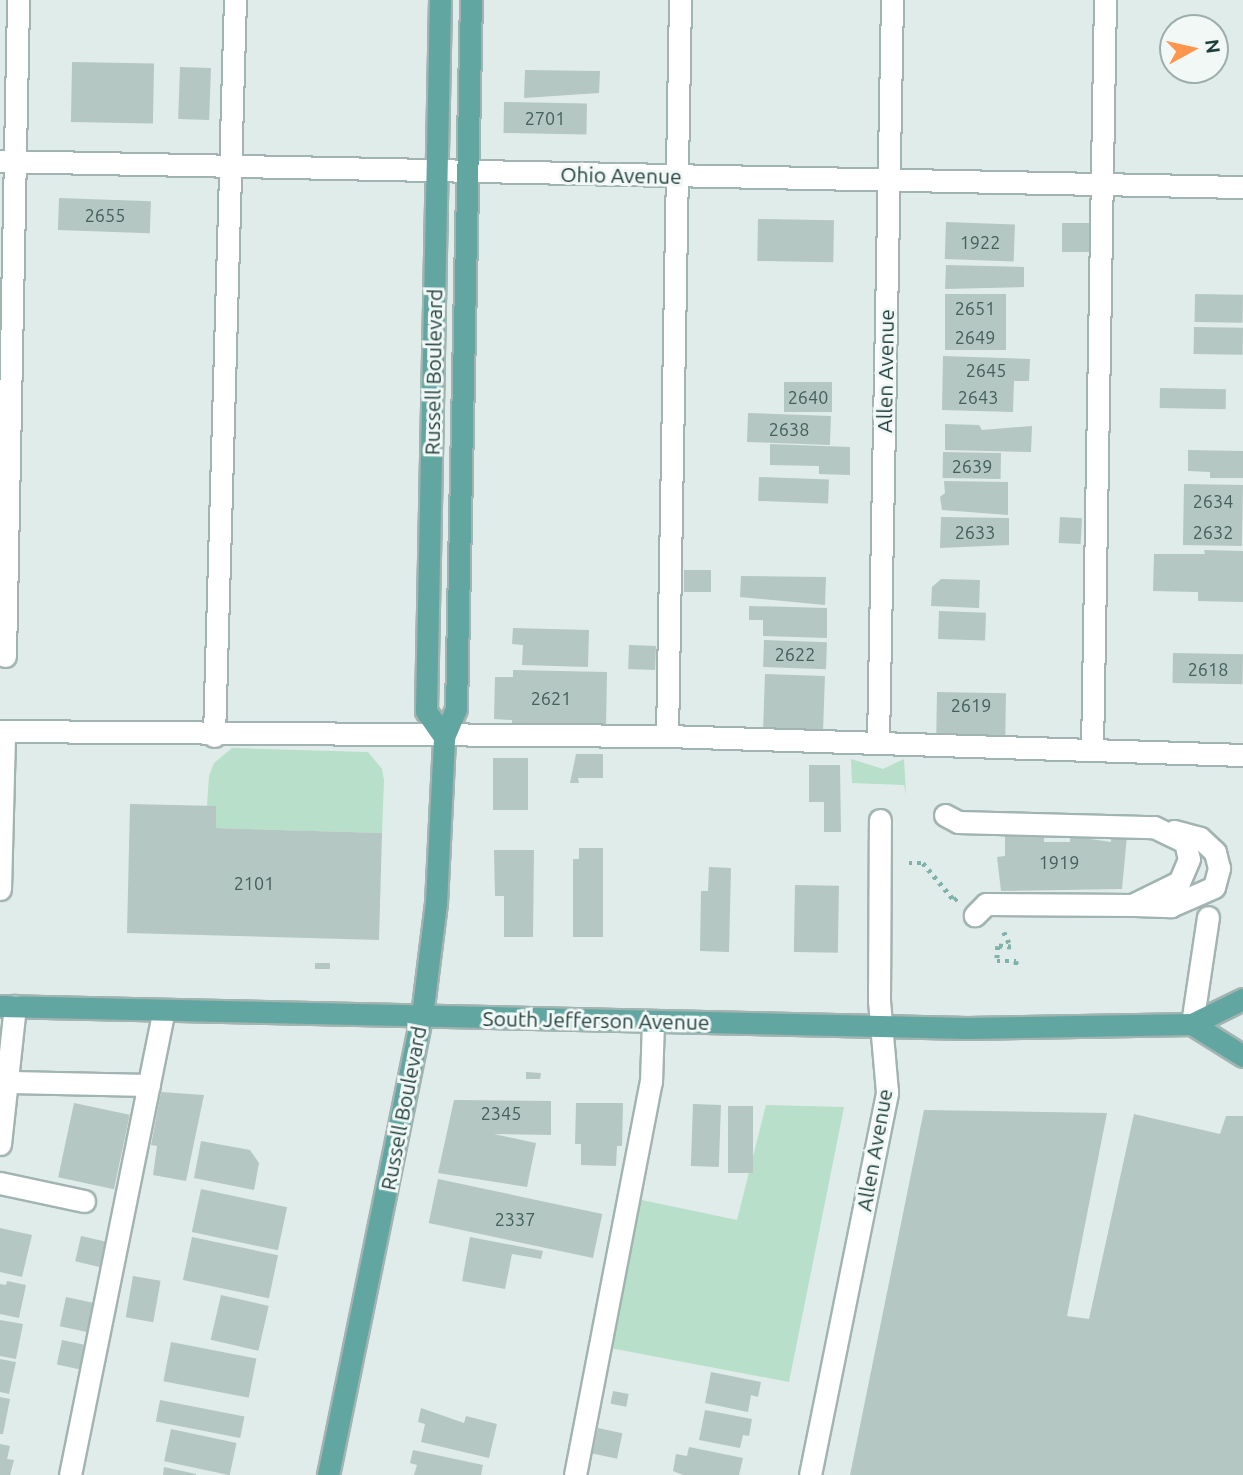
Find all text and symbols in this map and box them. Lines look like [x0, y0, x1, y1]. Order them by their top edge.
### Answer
north arrow [1159, 14, 1229, 84]
text: N [1201, 38, 1225, 55]
house number: 2701 [525, 107, 565, 129]
street label: Ohio Avenue [560, 161, 682, 189]
house number: 2655 [85, 204, 125, 226]
house number: 1922 [960, 231, 1000, 253]
street label: Russell Boulevard [419, 288, 447, 456]
house number: 2651 [955, 297, 995, 319]
street label: Allen Avenue [871, 309, 899, 433]
house number: 2649 [955, 326, 995, 348]
house number: 2645 [966, 359, 1006, 381]
house number: 2640 [788, 386, 828, 408]
house number: 2643 [958, 386, 998, 408]
house number: 2638 [769, 418, 809, 440]
house number: 2639 [952, 455, 992, 477]
house number: 2634 [1193, 490, 1233, 512]
house number: 2633 [955, 521, 995, 543]
house number: 2632 [1193, 521, 1233, 543]
house number: 2622 [775, 643, 815, 665]
house number: 2618 [1188, 658, 1228, 680]
house number: 2621 [531, 687, 571, 709]
house number: 2619 [951, 694, 991, 716]
house number: 1919 [1039, 851, 1079, 873]
house number: 2101 [234, 872, 274, 894]
street label: South Jefferson Avenue [482, 1005, 710, 1035]
street label: Russell Boulevard [375, 1024, 431, 1192]
street label: Allen Avenue [851, 1087, 897, 1213]
house number: 2345 [481, 1102, 521, 1124]
house number: 2337 [495, 1208, 535, 1230]

